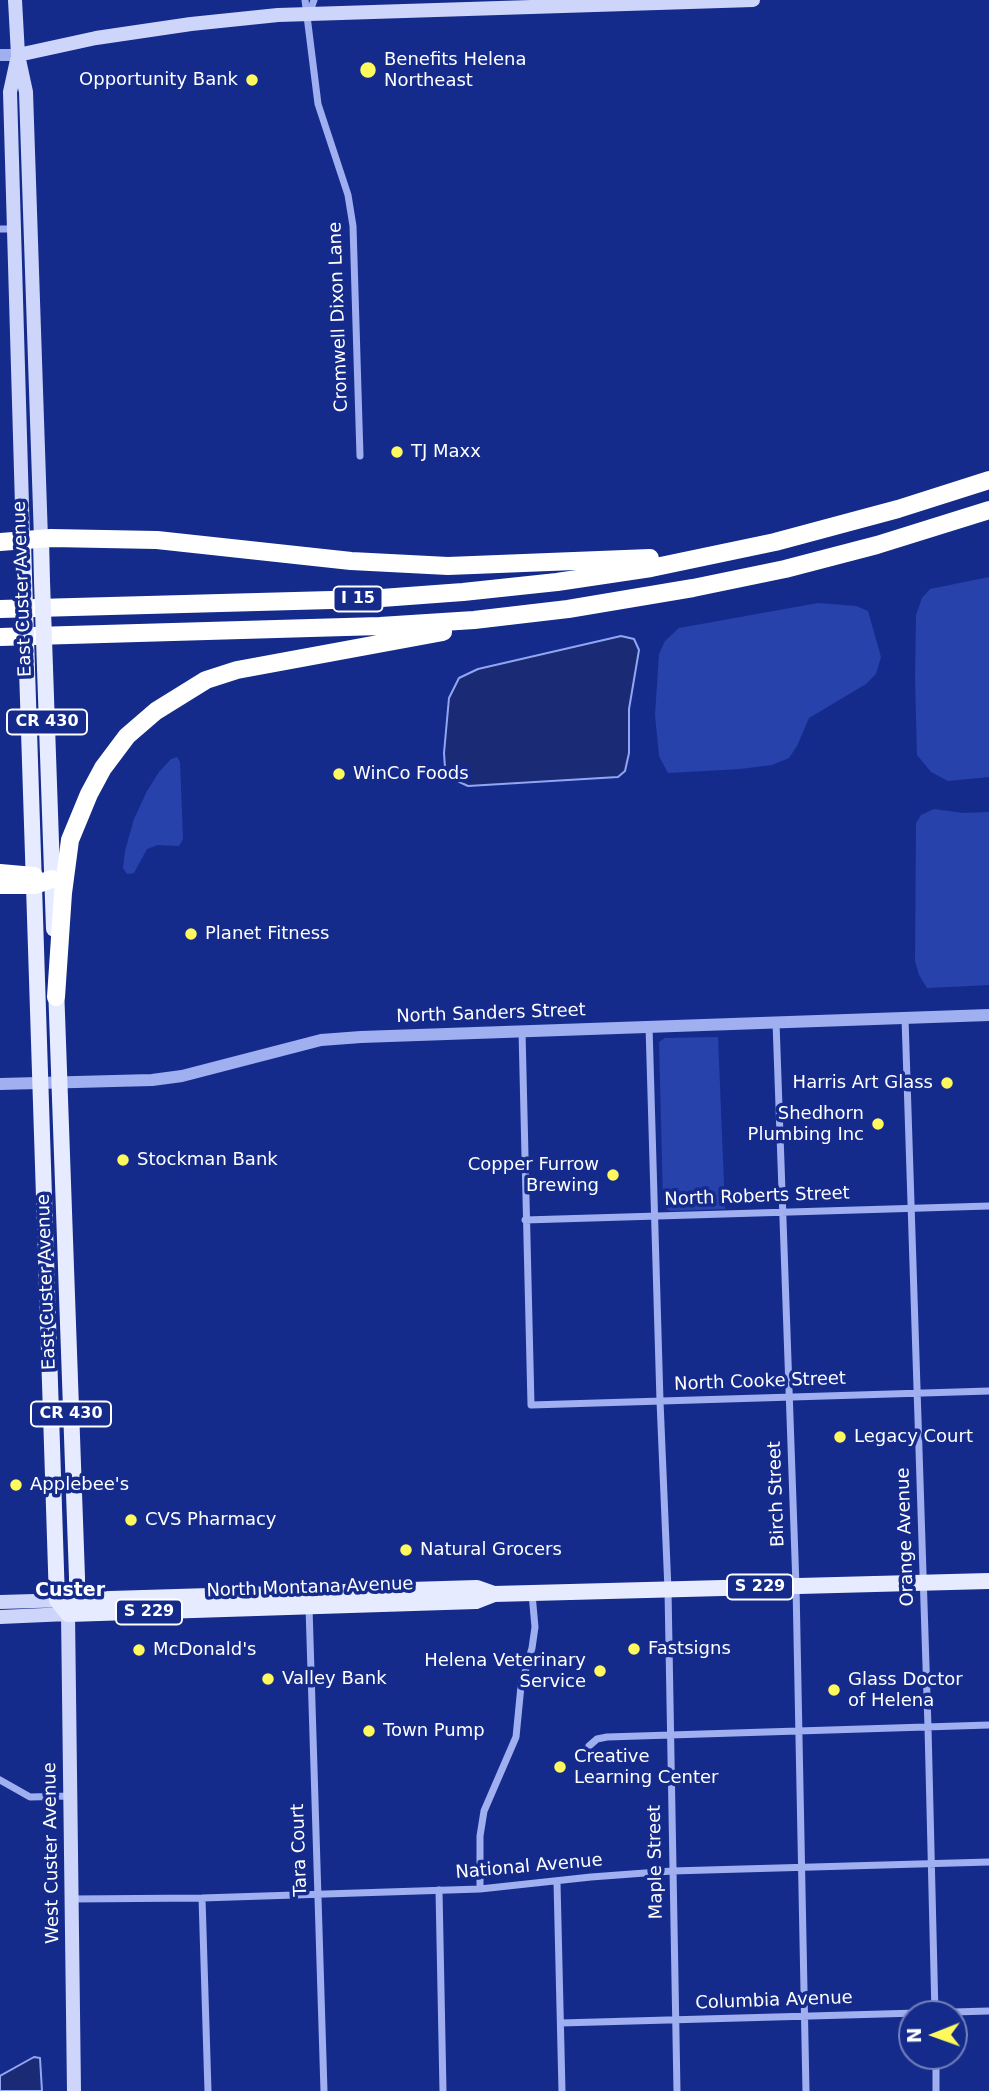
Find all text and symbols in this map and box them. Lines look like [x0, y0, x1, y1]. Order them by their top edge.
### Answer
place label: Benefits Helena Northeast [384, 49, 527, 92]
marker: Benefits Helena Northeast [358, 60, 378, 80]
place label: Opportunity Bank [79, 69, 238, 91]
marker: Opportunity Bank [244, 72, 260, 88]
street label: Cromwell Dixon Lane [325, 222, 353, 412]
place label: TJ Maxx [411, 441, 481, 463]
marker: TJ Maxx [389, 444, 405, 460]
street label: East Custer Avenue [9, 501, 37, 677]
road number: I 15 [334, 586, 382, 612]
road number: CR 430 [7, 709, 87, 734]
place label: WinCo Foods [353, 763, 469, 785]
marker: WinCo Foods [331, 766, 347, 782]
place label: Planet Fitness [205, 923, 329, 945]
marker: Planet Fitness [183, 926, 199, 942]
street label: North Sanders Street [396, 1000, 586, 1028]
place label: Harris Art Glass [793, 1072, 933, 1094]
marker: Harris Art Glass [939, 1075, 955, 1091]
place label: Shedhorn Plumbing Inc [748, 1103, 864, 1146]
marker: Shedhorn Plumbing Inc [870, 1116, 886, 1132]
place label: Stockman Bank [137, 1149, 278, 1171]
marker: Stockman Bank [115, 1152, 131, 1168]
place label: Copper Furrow Brewing [468, 1154, 599, 1196]
marker: Copper Furrow Brewing [605, 1167, 621, 1183]
street label: North Roberts Street [664, 1183, 850, 1211]
street label: East Custer Avenue [33, 1194, 61, 1370]
street label: North Cooke Street [674, 1368, 846, 1396]
road number: CR 430 [31, 1402, 111, 1426]
place label: Legacy Court [854, 1426, 973, 1448]
marker: Legacy Court [832, 1429, 848, 1445]
street label: Birch Street [764, 1441, 790, 1547]
street label: Orange Avenue [893, 1467, 919, 1607]
place label: Applebee's [30, 1474, 129, 1496]
marker: Applebee's [8, 1477, 24, 1493]
place label: CVS Pharmacy [145, 1509, 277, 1531]
marker: CVS Pharmacy [123, 1512, 139, 1528]
place label: Natural Grocers [420, 1539, 562, 1561]
marker: Natural Grocers [398, 1542, 414, 1558]
street label: North Montana Avenue [206, 1574, 414, 1602]
road number: S 229 [727, 1574, 793, 1600]
district label: Custer [35, 1580, 105, 1602]
road number: S 229 [116, 1600, 182, 1624]
place label: Fastsigns [648, 1638, 731, 1660]
place label: McDonald's [153, 1639, 256, 1661]
marker: Fastsigns [626, 1641, 642, 1657]
marker: McDonald's [131, 1642, 147, 1658]
place label: Helena Veterinary Service [424, 1650, 586, 1692]
marker: Helena Veterinary Service [592, 1663, 608, 1679]
place label: Valley Bank [282, 1668, 387, 1690]
place label: Glass Doctor of Helena [848, 1669, 963, 1712]
marker: Valley Bank [260, 1671, 276, 1687]
marker: Glass Doctor of Helena [826, 1682, 842, 1698]
place label: Town Pump [383, 1720, 485, 1742]
marker: Town Pump [361, 1723, 377, 1739]
place label: Creative Learning Center [574, 1746, 718, 1788]
marker: Creative Learning Center [552, 1759, 568, 1775]
street label: West Custer Avenue [40, 1762, 64, 1944]
street label: Tara Court [288, 1803, 312, 1897]
street label: Maple Street [644, 1805, 668, 1919]
street label: National Avenue [455, 1850, 603, 1884]
street label: Columbia Avenue [695, 1987, 853, 2015]
north arrow [898, 2000, 968, 2070]
text: N [903, 2027, 925, 2043]

